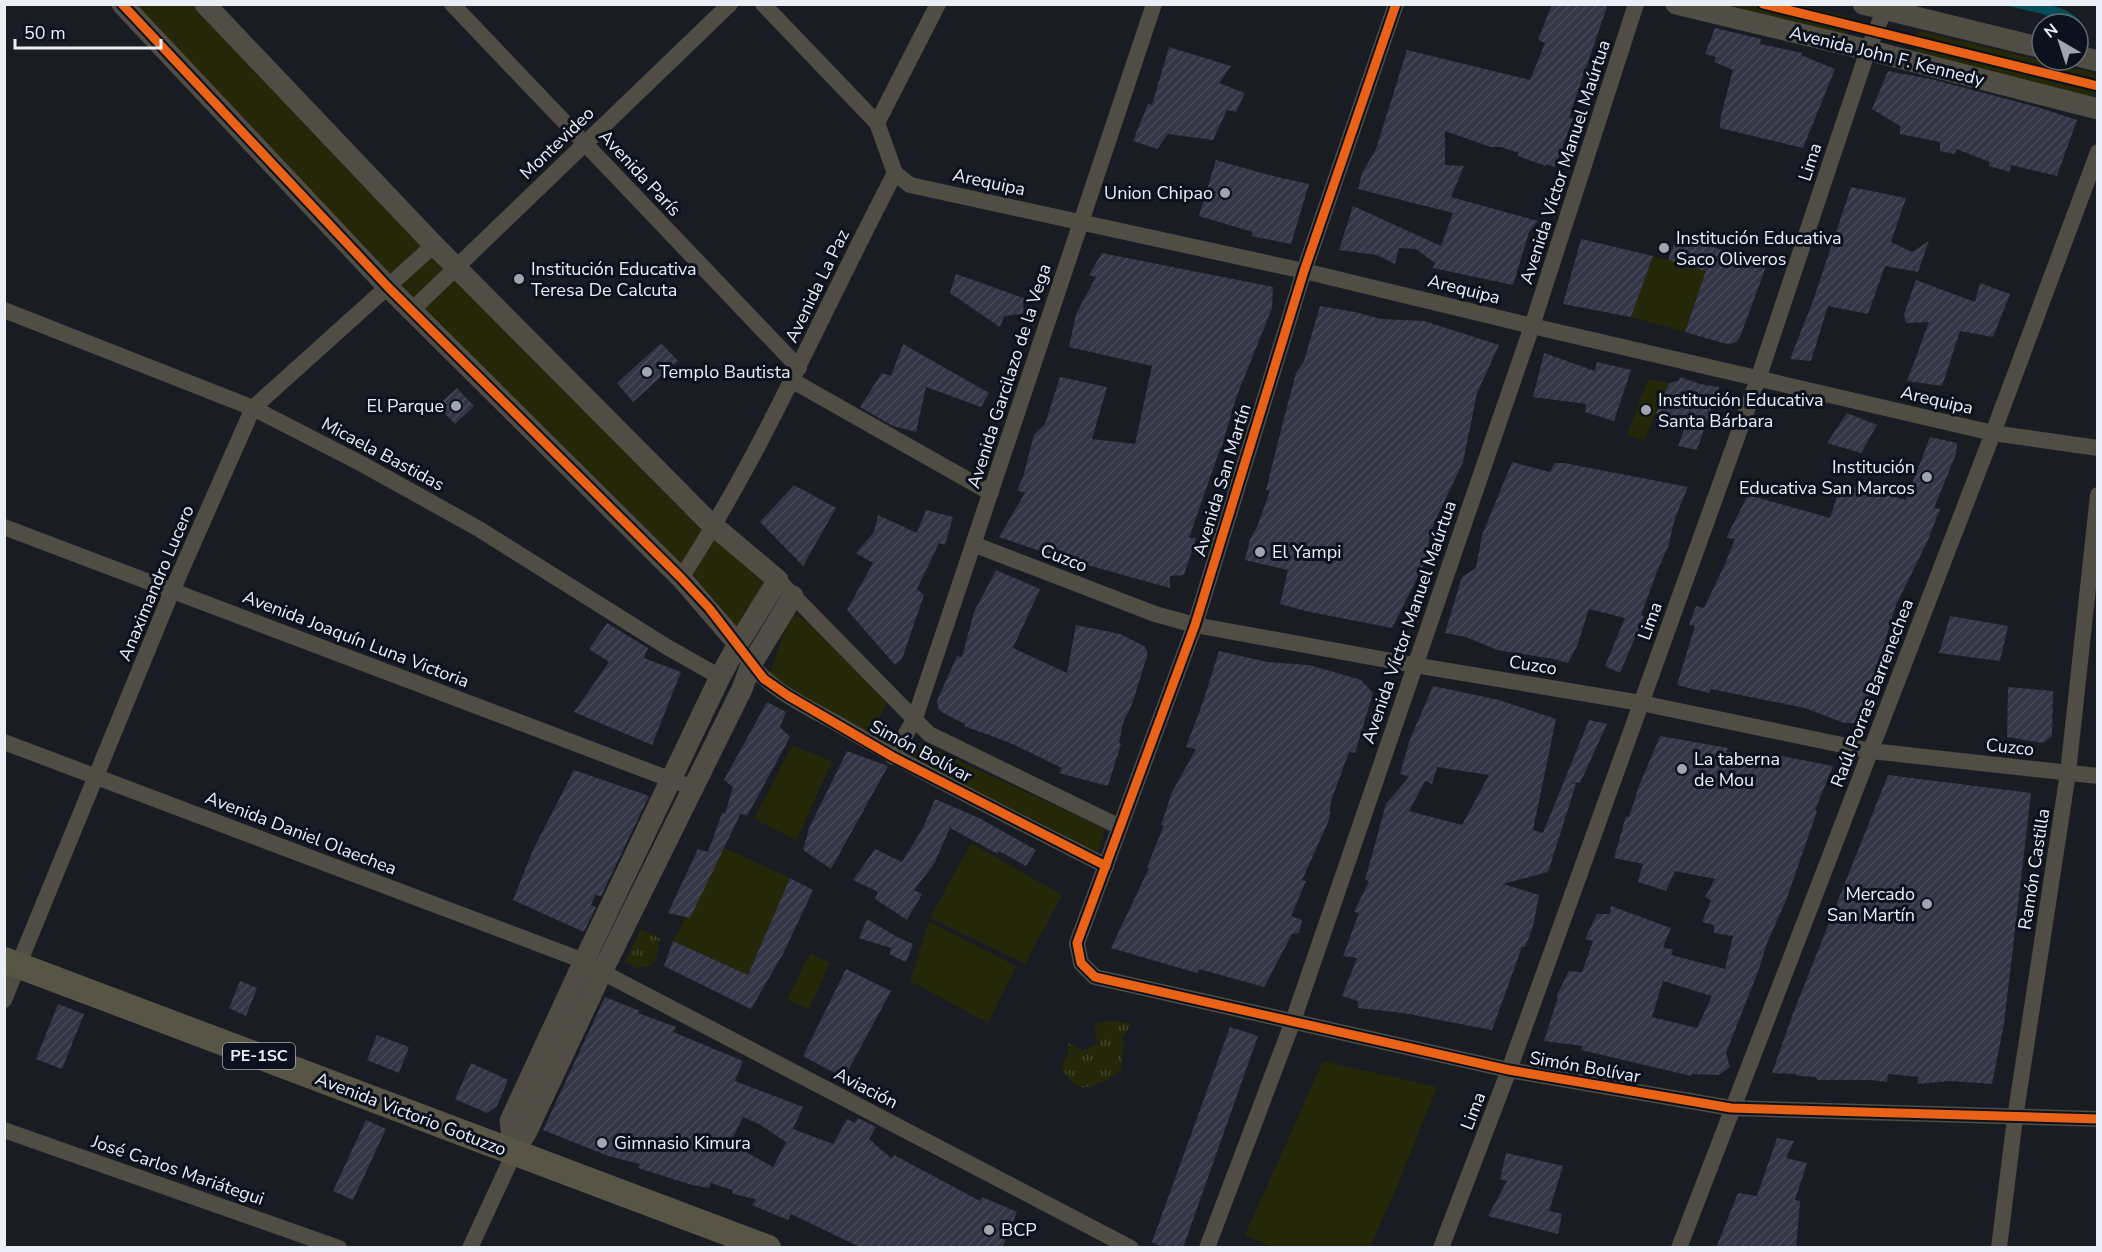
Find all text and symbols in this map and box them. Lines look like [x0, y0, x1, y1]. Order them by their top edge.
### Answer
scale bar [15, 12, 160, 50]
north arrow [2030, 12, 2090, 72]
text: N [2040, 19, 2063, 43]
street label: Avenida John F. Kennedy [1787, 20, 1988, 92]
text: 50 m [24, 21, 66, 45]
street label: Avenida Víctor Manuel Maúrtua [1514, 37, 1616, 287]
street label: Montevideo [515, 101, 599, 185]
street label: Avenida París [594, 125, 686, 221]
street label: Lima [1793, 140, 1827, 184]
street label: Arequipa [950, 163, 1028, 201]
place label: Union Chipao [1104, 181, 1213, 205]
marker: Union Chipao [1218, 186, 1232, 200]
street label: Avenida La Paz [779, 225, 855, 347]
place label: Institución Educativa Saco Oliveros [1676, 226, 1842, 271]
marker: Institución Educativa Saco Oliveros [1657, 241, 1671, 255]
place label: Institución Educativa Teresa De Calcuta [531, 257, 697, 302]
street label: Avenida Garcilazo de la Vega [961, 261, 1057, 491]
street label: Arequipa [1425, 268, 1503, 310]
marker: Institución Educativa Teresa De Calcuta [512, 272, 526, 286]
place label: Templo Bautista [659, 360, 791, 384]
marker: Templo Bautista [640, 365, 654, 379]
street label: Arequipa [1898, 380, 1976, 420]
place label: Institución Educativa Santa Bárbara [1658, 388, 1824, 433]
place label: El Parque [367, 394, 444, 418]
marker: El Parque [449, 399, 463, 413]
street label: Avenida San Martín [1187, 401, 1257, 559]
marker: Institución Educativa Santa Bárbara [1639, 403, 1653, 417]
street label: Micaela Bastidas [317, 412, 449, 496]
place label: Institución Educativa San Marcos [1739, 455, 1915, 500]
marker: Institución Educativa San Marcos [1920, 470, 1934, 484]
street label: Avenida Víctor Manuel Maúrtua [1356, 497, 1462, 747]
street label: Anaximandro Lucero [112, 501, 200, 665]
street label: Cuzco [1037, 538, 1091, 578]
place label: El Yampi [1272, 540, 1341, 564]
marker: El Yampi [1253, 545, 1267, 559]
street label: Avenida Joaquín Luna Victoria [239, 585, 473, 693]
street label: Raúl Porras Barrenechea [1825, 595, 1919, 791]
street label: Lima [1632, 599, 1668, 643]
street label: Cuzco [1507, 649, 1559, 681]
street label: Simón Bolívar [866, 714, 977, 788]
street label: Cuzco [1985, 733, 2035, 761]
place label: La taberna de Mou [1694, 747, 1780, 792]
marker: La taberna de Mou [1675, 762, 1689, 776]
street label: Avenida Daniel Olaechea [202, 785, 400, 881]
street label: Ramón Castilla [2013, 807, 2055, 931]
place label: Mercado San Martín [1827, 882, 1915, 927]
marker: Mercado San Martín [1920, 897, 1934, 911]
road number: PE-1SC [223, 1043, 295, 1069]
street label: Simón Bolívar [1528, 1045, 1643, 1089]
street label: Aviación [830, 1062, 902, 1114]
street label: Avenida Victorio Gotuzzo [312, 1066, 510, 1162]
street label: Lima [1455, 1089, 1491, 1133]
street label: José Carlos Mariátegui [88, 1129, 267, 1211]
place label: Gimnasio Kimura [614, 1131, 751, 1155]
marker: Gimnasio Kimura [595, 1136, 609, 1150]
place label: BCP [1001, 1218, 1037, 1242]
marker: BCP [982, 1223, 996, 1237]

